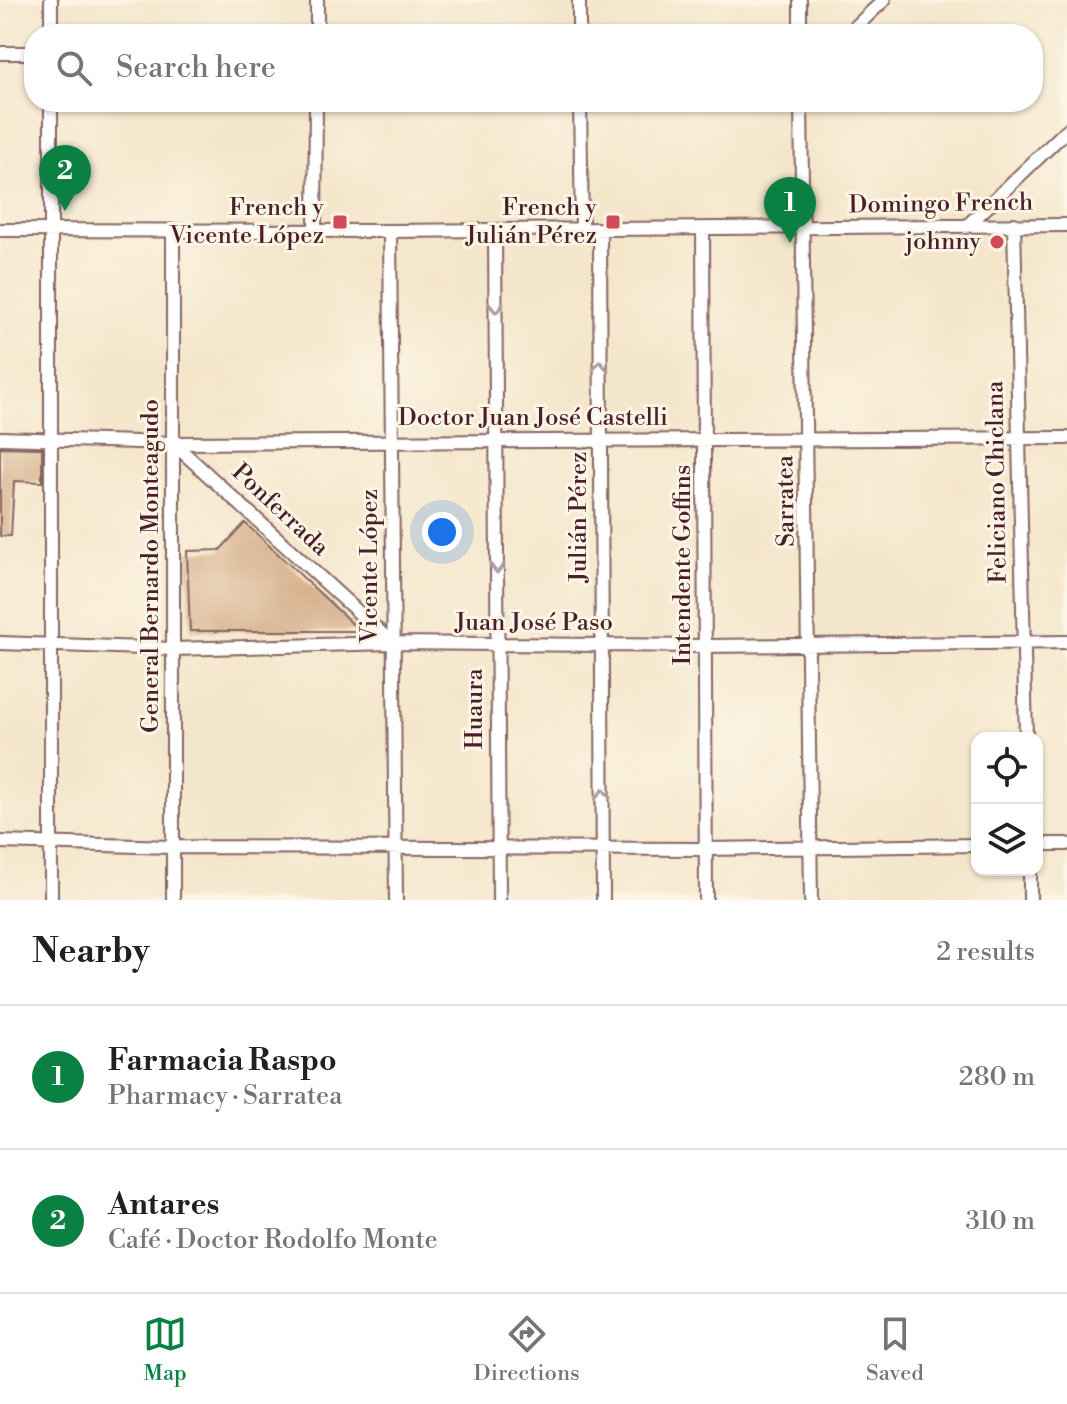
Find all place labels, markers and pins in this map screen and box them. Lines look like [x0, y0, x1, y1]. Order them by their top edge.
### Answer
pin: 2 [39, 145, 91, 211]
pin: 1 [764, 177, 816, 243]
place label: French y Vicente López [168, 193, 324, 251]
place label: French y Julián Pérez [465, 193, 597, 251]
marker: French y Vicente López [331, 213, 349, 231]
marker: French y Julián Pérez [604, 213, 622, 231]
place label: johnny [903, 227, 981, 257]
marker: johnny [988, 233, 1006, 251]

